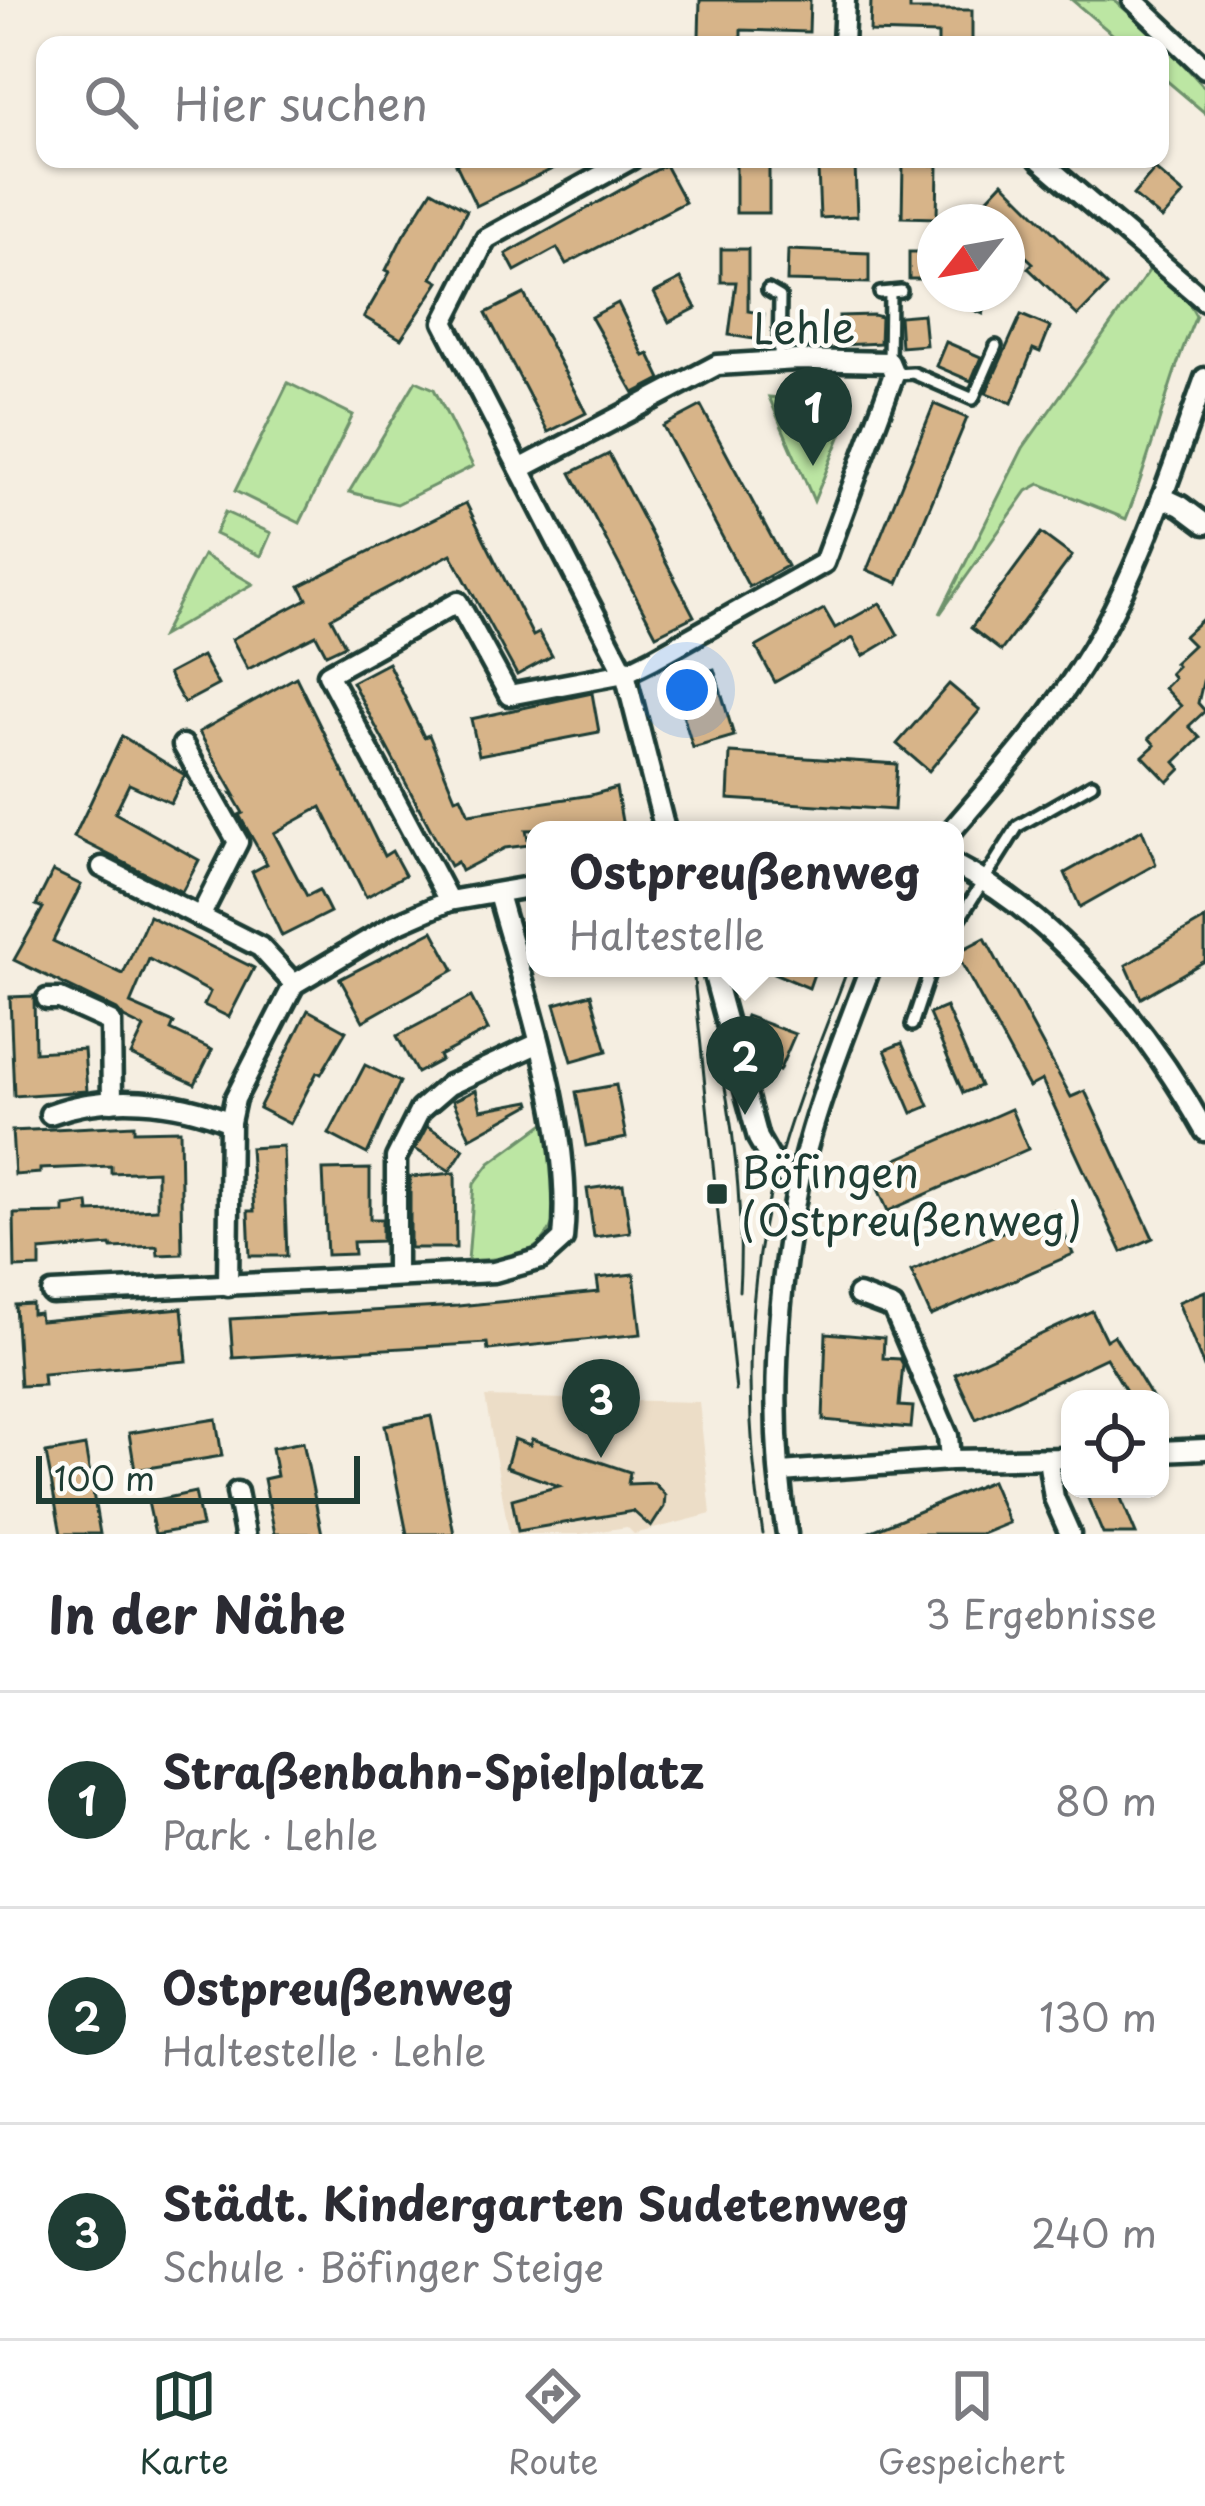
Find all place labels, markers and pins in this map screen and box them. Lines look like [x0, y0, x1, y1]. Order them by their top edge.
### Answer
pin: 1 [774, 367, 852, 466]
pin: 2 [706, 1016, 784, 1115]
place label: Böfingen (Ostpreußenweg) [741, 1139, 1082, 1250]
marker: Böfingen (Ostpreußenweg) [704, 1181, 730, 1207]
pin: 3 [562, 1359, 640, 1458]

